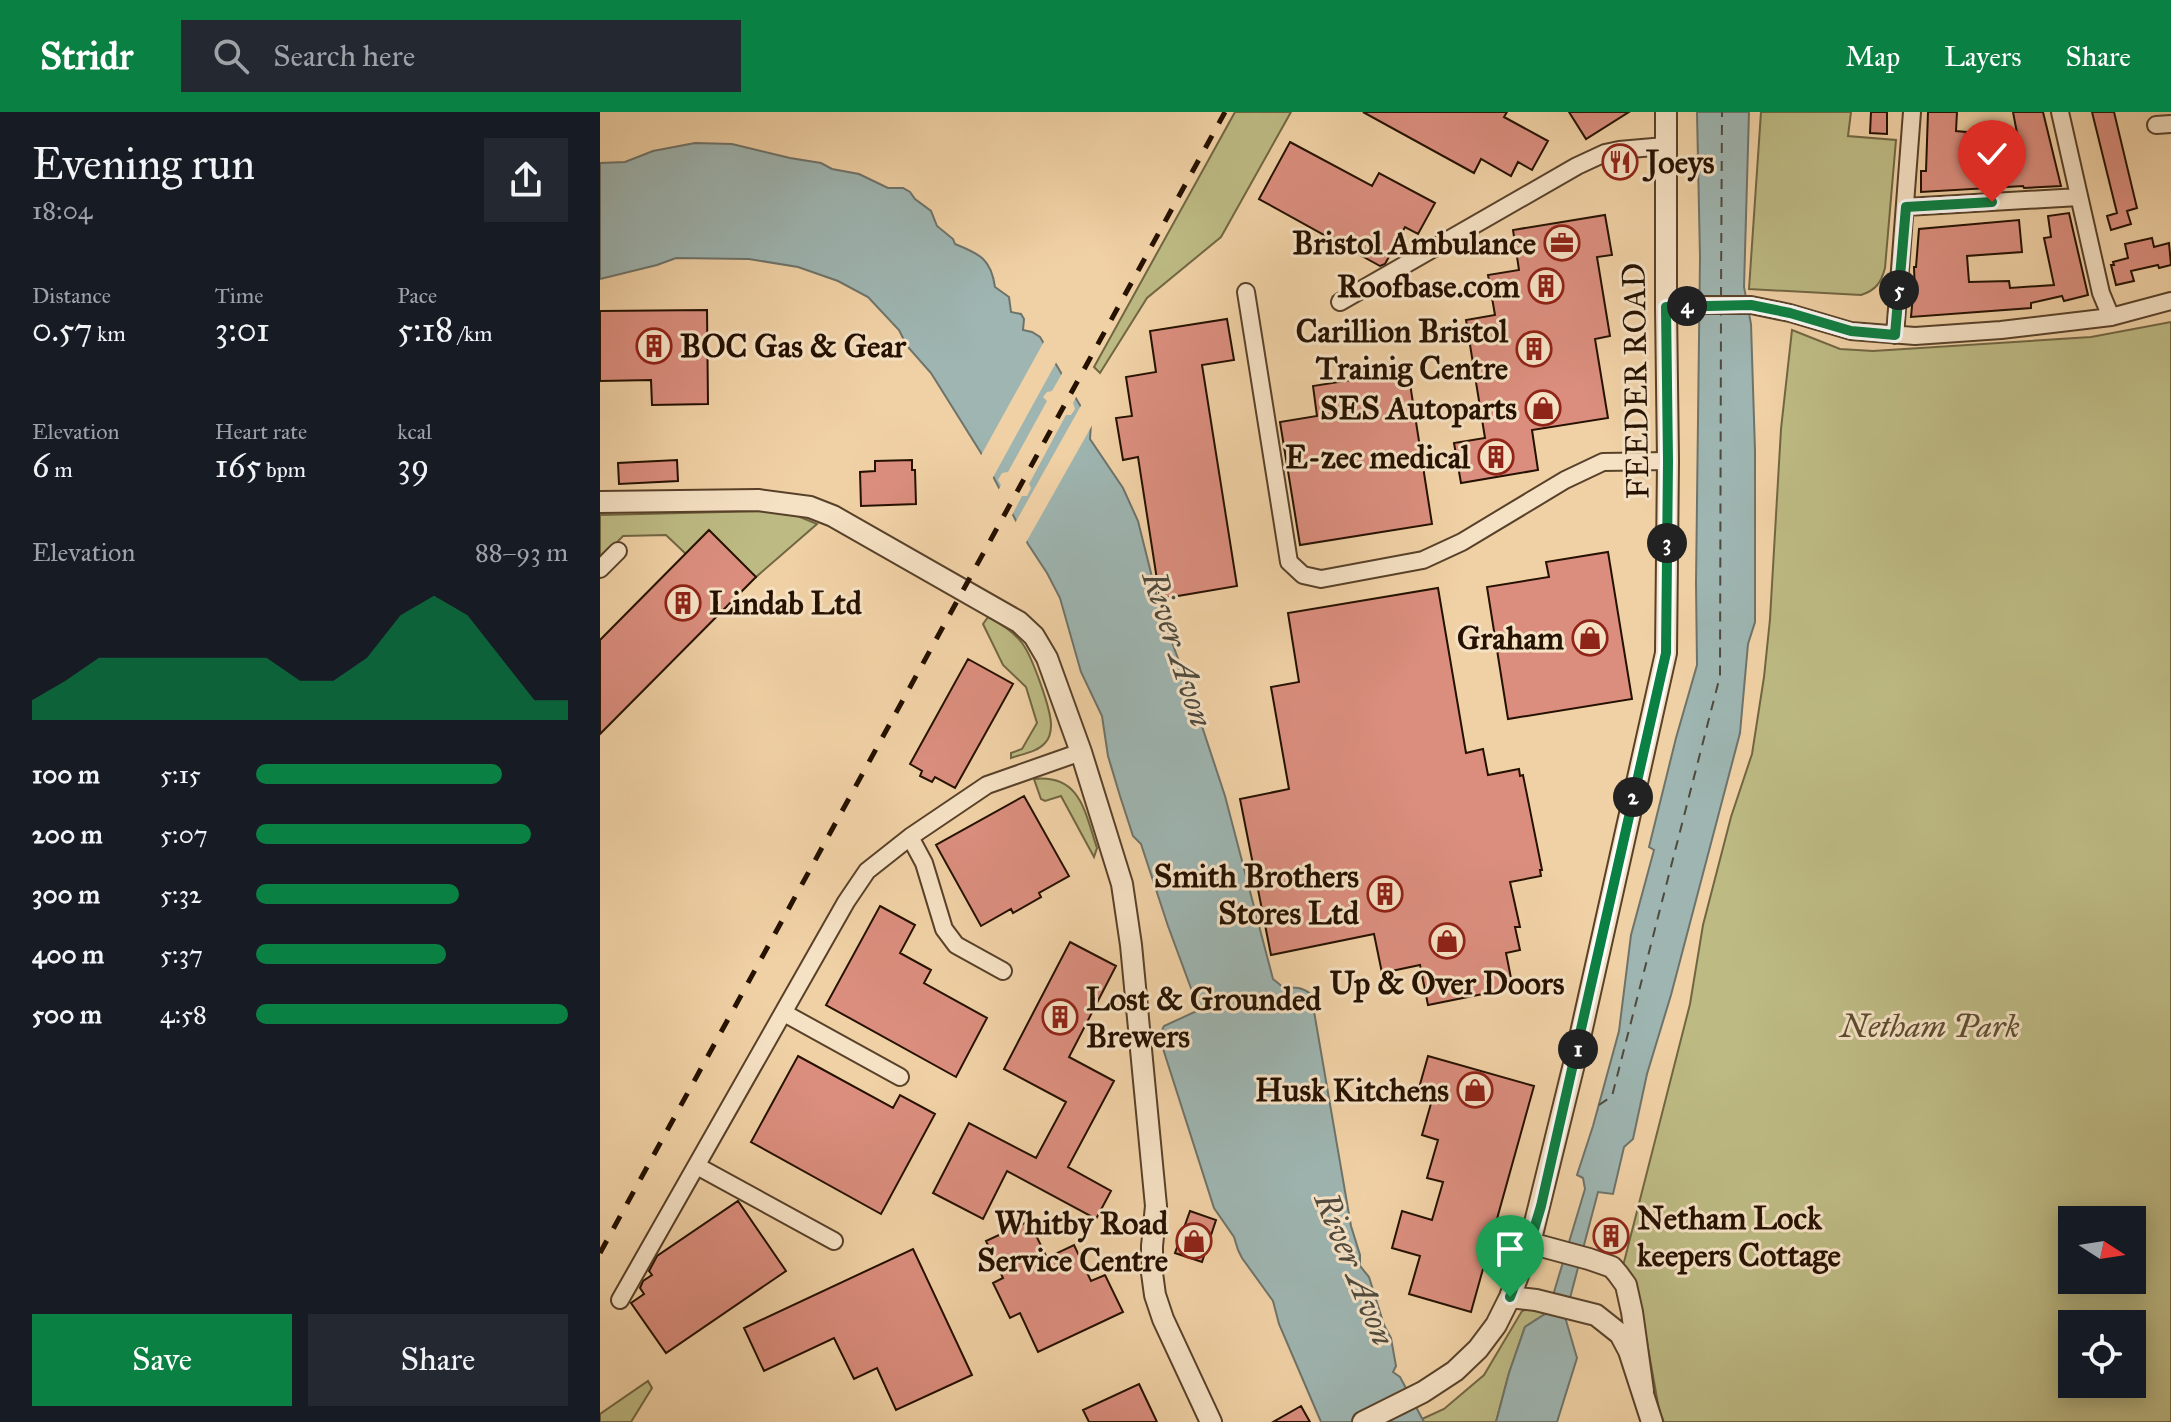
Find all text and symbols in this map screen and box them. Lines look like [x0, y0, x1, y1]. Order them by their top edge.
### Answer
search box [181, 20, 741, 92]
text: Stridr [40, 33, 133, 79]
icon: search [209, 34, 253, 78]
text: Search here [273, 38, 415, 74]
text: Map [1845, 39, 1900, 74]
text: Layers [1944, 39, 2022, 74]
text: Share [2066, 39, 2131, 74]
pin [1958, 120, 2026, 202]
icon: check [1970, 132, 2014, 176]
text: Evening run [32, 137, 255, 191]
button: share [484, 138, 568, 222]
restaurant icon: Joeys [1601, 143, 1639, 181]
place label: Joeys [1642, 143, 1715, 182]
text: 18:04 [32, 194, 92, 226]
place label: Bristol Ambulance [1292, 224, 1536, 263]
office icon: Bristol Ambulance [1543, 224, 1581, 262]
street label: FEEDER ROAD [1614, 262, 1658, 500]
place label: Roofbase.com [1337, 267, 1520, 306]
building icon: Roofbase.com [1527, 267, 1565, 305]
pin: 5 [1879, 270, 1919, 310]
text: 5 [1894, 276, 1904, 303]
text: Distance [32, 282, 111, 309]
text: Time [215, 282, 263, 309]
text: Pace [397, 282, 437, 309]
pin: 4 [1667, 286, 1707, 326]
text: 4 [1681, 292, 1693, 319]
text: 0.57 [32, 309, 92, 350]
text: 3:01 [215, 309, 270, 350]
text: 5:18 [397, 309, 453, 350]
place label: Carillion Bristol Trainig Centre [1296, 312, 1509, 388]
text: km [92, 320, 126, 347]
text: /km [453, 320, 493, 347]
building icon: BOC Gas & Gear [635, 327, 673, 365]
place label: BOC Gas & Gear [680, 327, 907, 366]
building icon: Carillion Bristol Trainig Centre [1515, 330, 1553, 368]
place label: SES Autoparts [1320, 389, 1517, 428]
shop icon: SES Autoparts [1524, 389, 1562, 427]
text: Elevation [32, 418, 119, 445]
text: Heart rate [215, 418, 307, 445]
text: kcal [397, 418, 432, 445]
place label: E-zec medical [1285, 438, 1471, 477]
building icon: E-zec medical [1477, 438, 1515, 476]
text: 6 [32, 445, 49, 486]
text: 165 [215, 445, 261, 486]
text: 39 [397, 445, 429, 486]
text: m [49, 456, 73, 483]
text: bpm [261, 456, 306, 483]
pin: 3 [1647, 523, 1687, 563]
text: 3 [1663, 529, 1671, 556]
text: Elevation [32, 536, 135, 568]
text: 88–93 m [475, 536, 568, 568]
water label: River Avon [1133, 565, 1223, 732]
building icon: Lindab Ltd [664, 584, 702, 622]
place label: Lindab Ltd [709, 584, 863, 623]
place label: Graham [1457, 619, 1564, 658]
shop icon: Graham [1571, 619, 1609, 657]
text: 100 m [32, 758, 100, 790]
text: 5:15 [160, 758, 201, 790]
pin: 2 [1613, 777, 1653, 817]
text: 2 [1628, 783, 1638, 810]
text: 200 m [32, 818, 103, 850]
text: 5:07 [160, 818, 208, 850]
place label: Smith Brothers Stores Ltd [1154, 857, 1360, 933]
building icon: Smith Brothers Stores Ltd [1366, 875, 1404, 913]
text: 300 m [32, 878, 100, 910]
text: 5:32 [160, 878, 202, 910]
shop icon: Up & Over Doors [1428, 922, 1466, 960]
text: 400 m [32, 938, 104, 970]
text: 5:37 [160, 938, 203, 970]
place label: Up & Over Doors [1330, 964, 1565, 1003]
place label: Lost & Grounded Brewers [1086, 980, 1322, 1056]
text: 500 m [32, 998, 102, 1030]
text: 4:58 [160, 998, 207, 1030]
building icon: Lost & Grounded Brewers [1041, 998, 1079, 1036]
park label: Netham Park [1838, 1007, 2020, 1046]
pin: 1 [1558, 1029, 1598, 1069]
text: 1 [1574, 1035, 1582, 1062]
place label: Husk Kitchens [1255, 1071, 1449, 1110]
shop icon: Husk Kitchens [1456, 1071, 1494, 1109]
water label: River Avon [1305, 1185, 1404, 1352]
place label: Netham Lock keepers Cottage [1637, 1199, 1841, 1275]
place label: Whitby Road Service Centre [977, 1204, 1169, 1280]
north arrow [2058, 1206, 2146, 1294]
map controls [2058, 1206, 2146, 1398]
pin [1476, 1215, 1544, 1297]
building icon: Netham Lock keepers Cottage [1592, 1217, 1630, 1255]
shop icon: Whitby Road Service Centre [1175, 1222, 1213, 1260]
icon: arrive [1488, 1227, 1532, 1271]
button: locate [2058, 1310, 2146, 1398]
button: Save [32, 1314, 292, 1406]
button: Share [308, 1314, 568, 1406]

